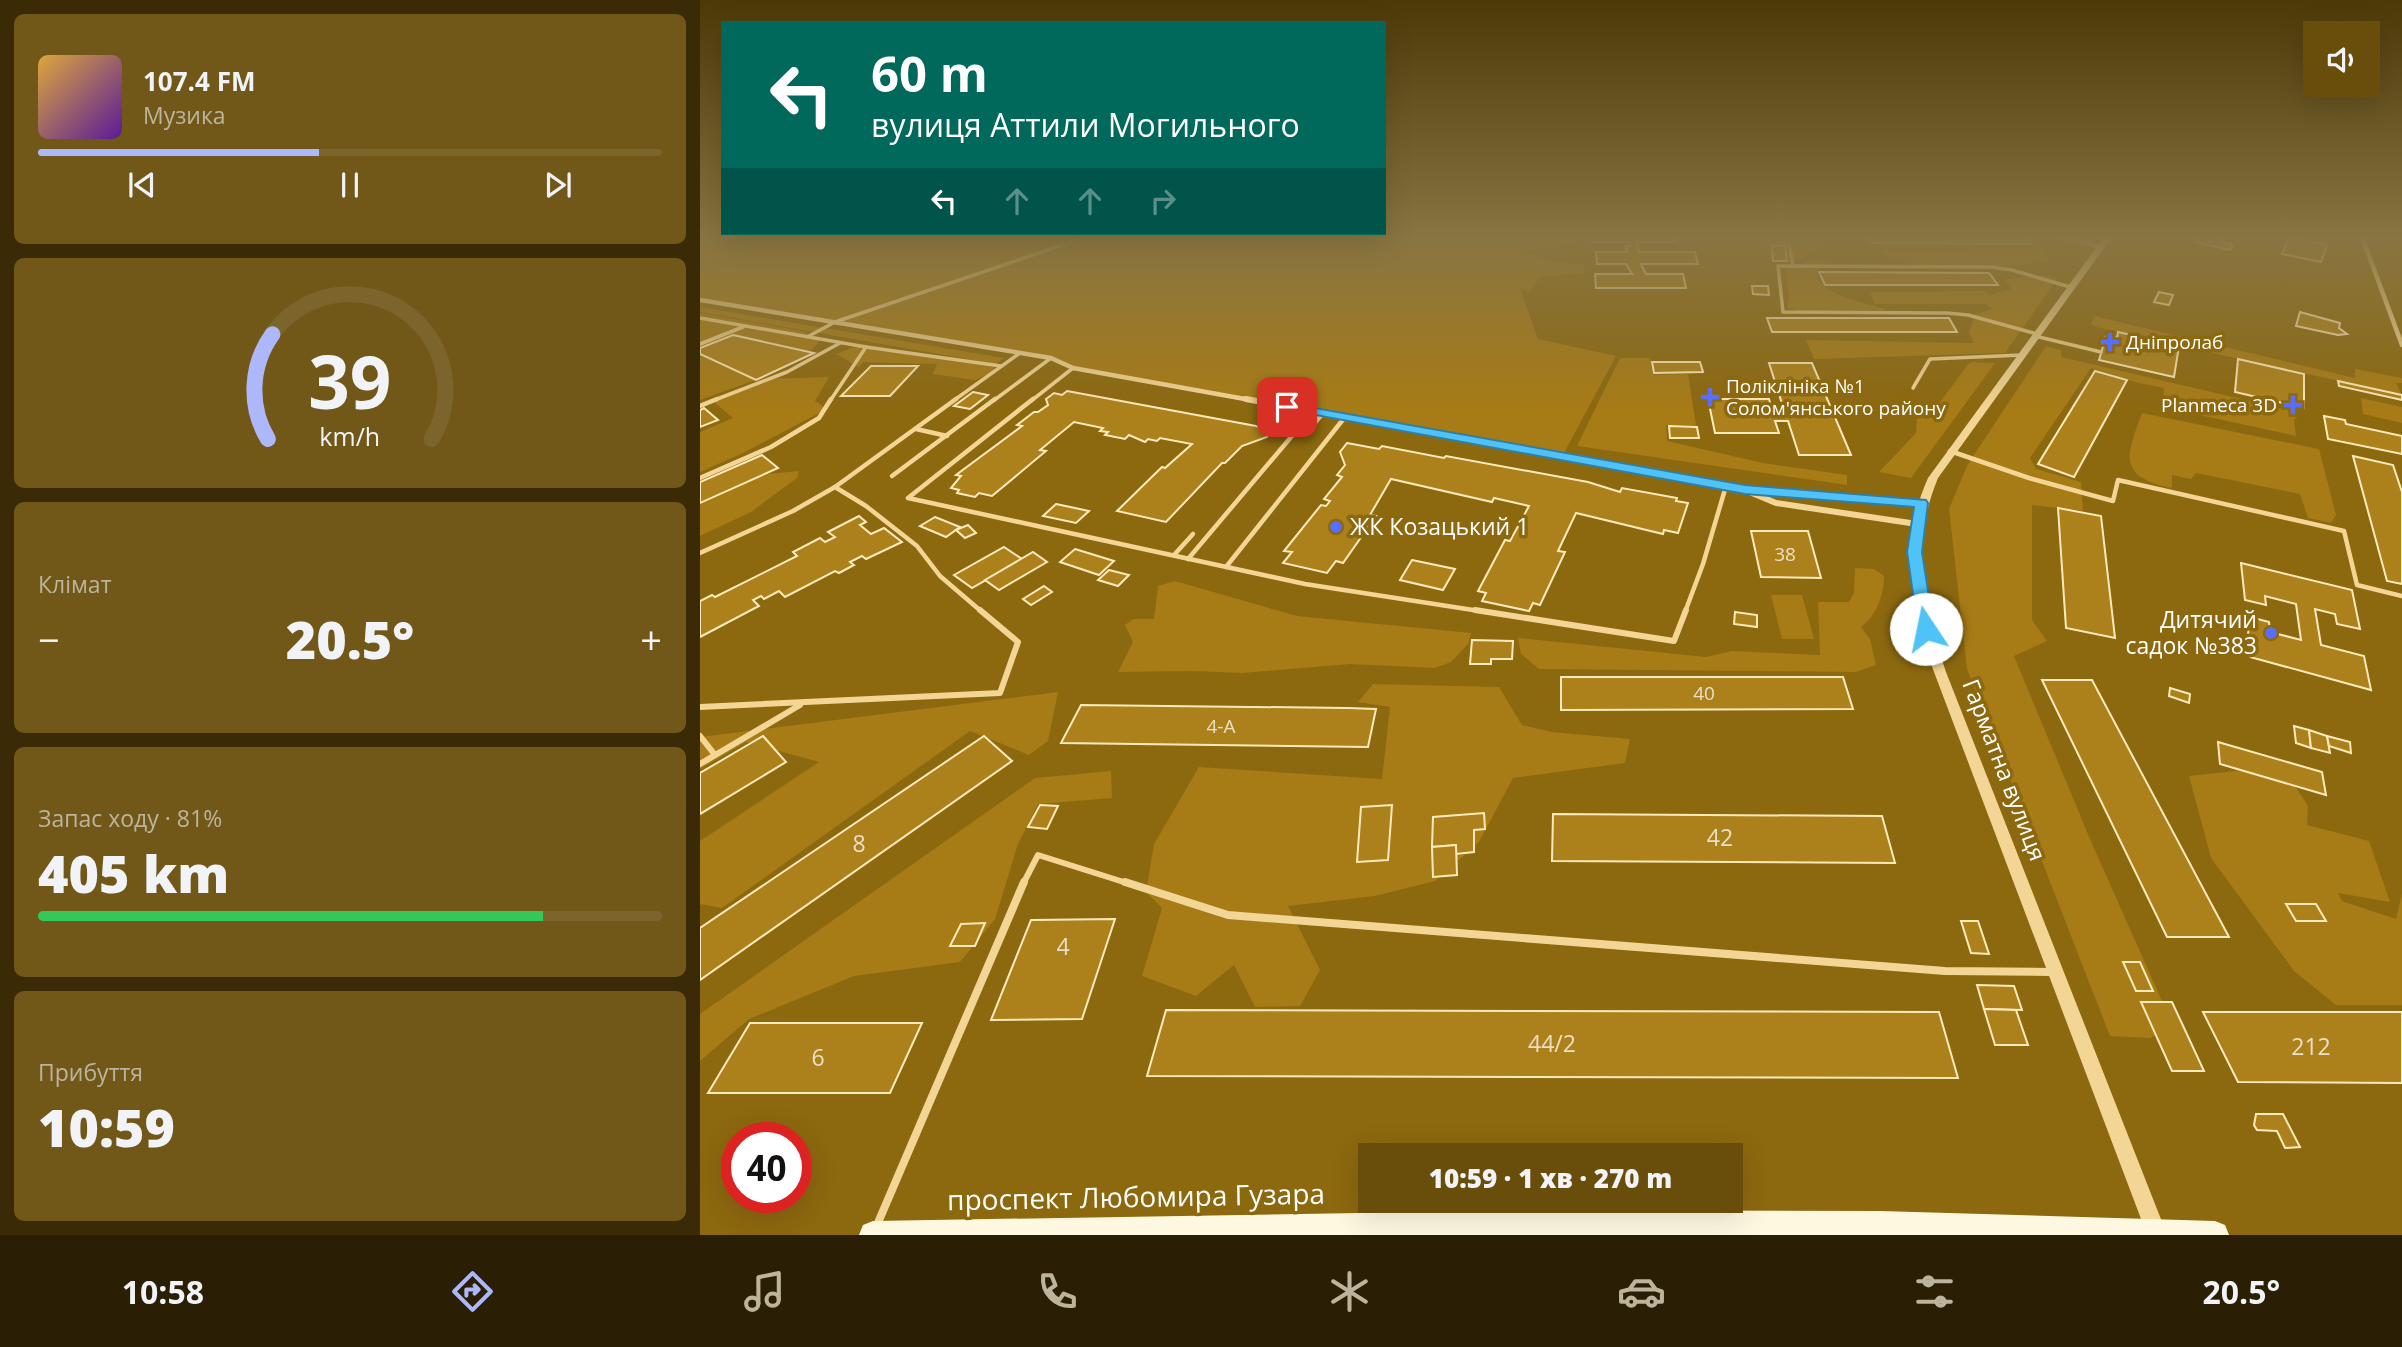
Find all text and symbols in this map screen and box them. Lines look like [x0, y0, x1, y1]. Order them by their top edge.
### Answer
map controls [2303, 21, 2380, 98]
button: sound [2303, 21, 2380, 98]
text: 60 m [871, 40, 988, 106]
icon: left [756, 49, 847, 140]
text: 107.4 FM [143, 63, 255, 99]
text: Музика [143, 99, 226, 131]
text: вулиця Аттили Могильного [871, 103, 1300, 146]
icon: previous [123, 166, 161, 204]
icon: pause [331, 166, 369, 204]
icon: next [539, 166, 577, 204]
icon: left [925, 182, 963, 220]
icon: ahead [998, 182, 1036, 220]
icon: ahead [1071, 182, 1109, 220]
icon: right [1144, 182, 1182, 220]
place label: Дніпролаб [2126, 329, 2223, 355]
text: 39 [308, 332, 392, 431]
marker: Дніпролаб [2100, 332, 2120, 352]
place label: Поліклініка №1 Солом'янського району [1726, 373, 1946, 421]
pin [1257, 377, 1317, 437]
marker: Поліклініка №1 Солом'янського району [1700, 387, 1720, 407]
icon: arrive [1268, 388, 1306, 426]
place label: Planmeca 3D [2161, 392, 2277, 418]
marker: Planmeca 3D [2283, 395, 2303, 415]
text: km/h [320, 419, 380, 453]
place label: ЖК Козацький 1 [1350, 510, 1529, 542]
marker: ЖК Козацький 1 [1328, 519, 1344, 535]
house number: 38 [1774, 541, 1796, 567]
text: Клімат [38, 568, 111, 600]
position arrow [1889, 592, 1963, 666]
text: 20.5° [286, 603, 414, 674]
place label: Дитячий садок №383 [2125, 603, 2257, 661]
text: − [38, 613, 60, 665]
text: + [640, 613, 662, 665]
marker: Дитячий садок №383 [2263, 625, 2279, 641]
street label: Гарматна вулиця [1956, 674, 2054, 865]
house number: 40 [1693, 680, 1715, 706]
house number: 4-А [1207, 713, 1236, 739]
text: Запас ходу · 81% [38, 802, 222, 834]
house number: 42 [1707, 821, 1733, 853]
house number: 8 [852, 827, 866, 859]
text: 405 km [38, 837, 229, 908]
house number: 4 [1056, 930, 1070, 962]
house number: 44/2 [1528, 1027, 1576, 1059]
house number: 212 [2291, 1030, 2331, 1062]
house number: 6 [811, 1041, 825, 1073]
text: Прибуття [38, 1056, 143, 1088]
text: 10:59 [38, 1091, 175, 1162]
speed limit sign: 40 [721, 1122, 812, 1213]
text: 10:59 · 1 хв · 270 m [1429, 1160, 1672, 1196]
street label: проспект Любомира Гузара [947, 1174, 1325, 1218]
icon: directions [448, 1267, 497, 1316]
icon: music [740, 1267, 789, 1316]
icon: phone [1033, 1267, 1082, 1316]
icon: climate [1325, 1267, 1374, 1316]
icon: car [1617, 1267, 1666, 1316]
icon: filters [1910, 1267, 1959, 1316]
text: 10:58 [122, 1270, 204, 1313]
text: 20.5° [2202, 1270, 2280, 1313]

